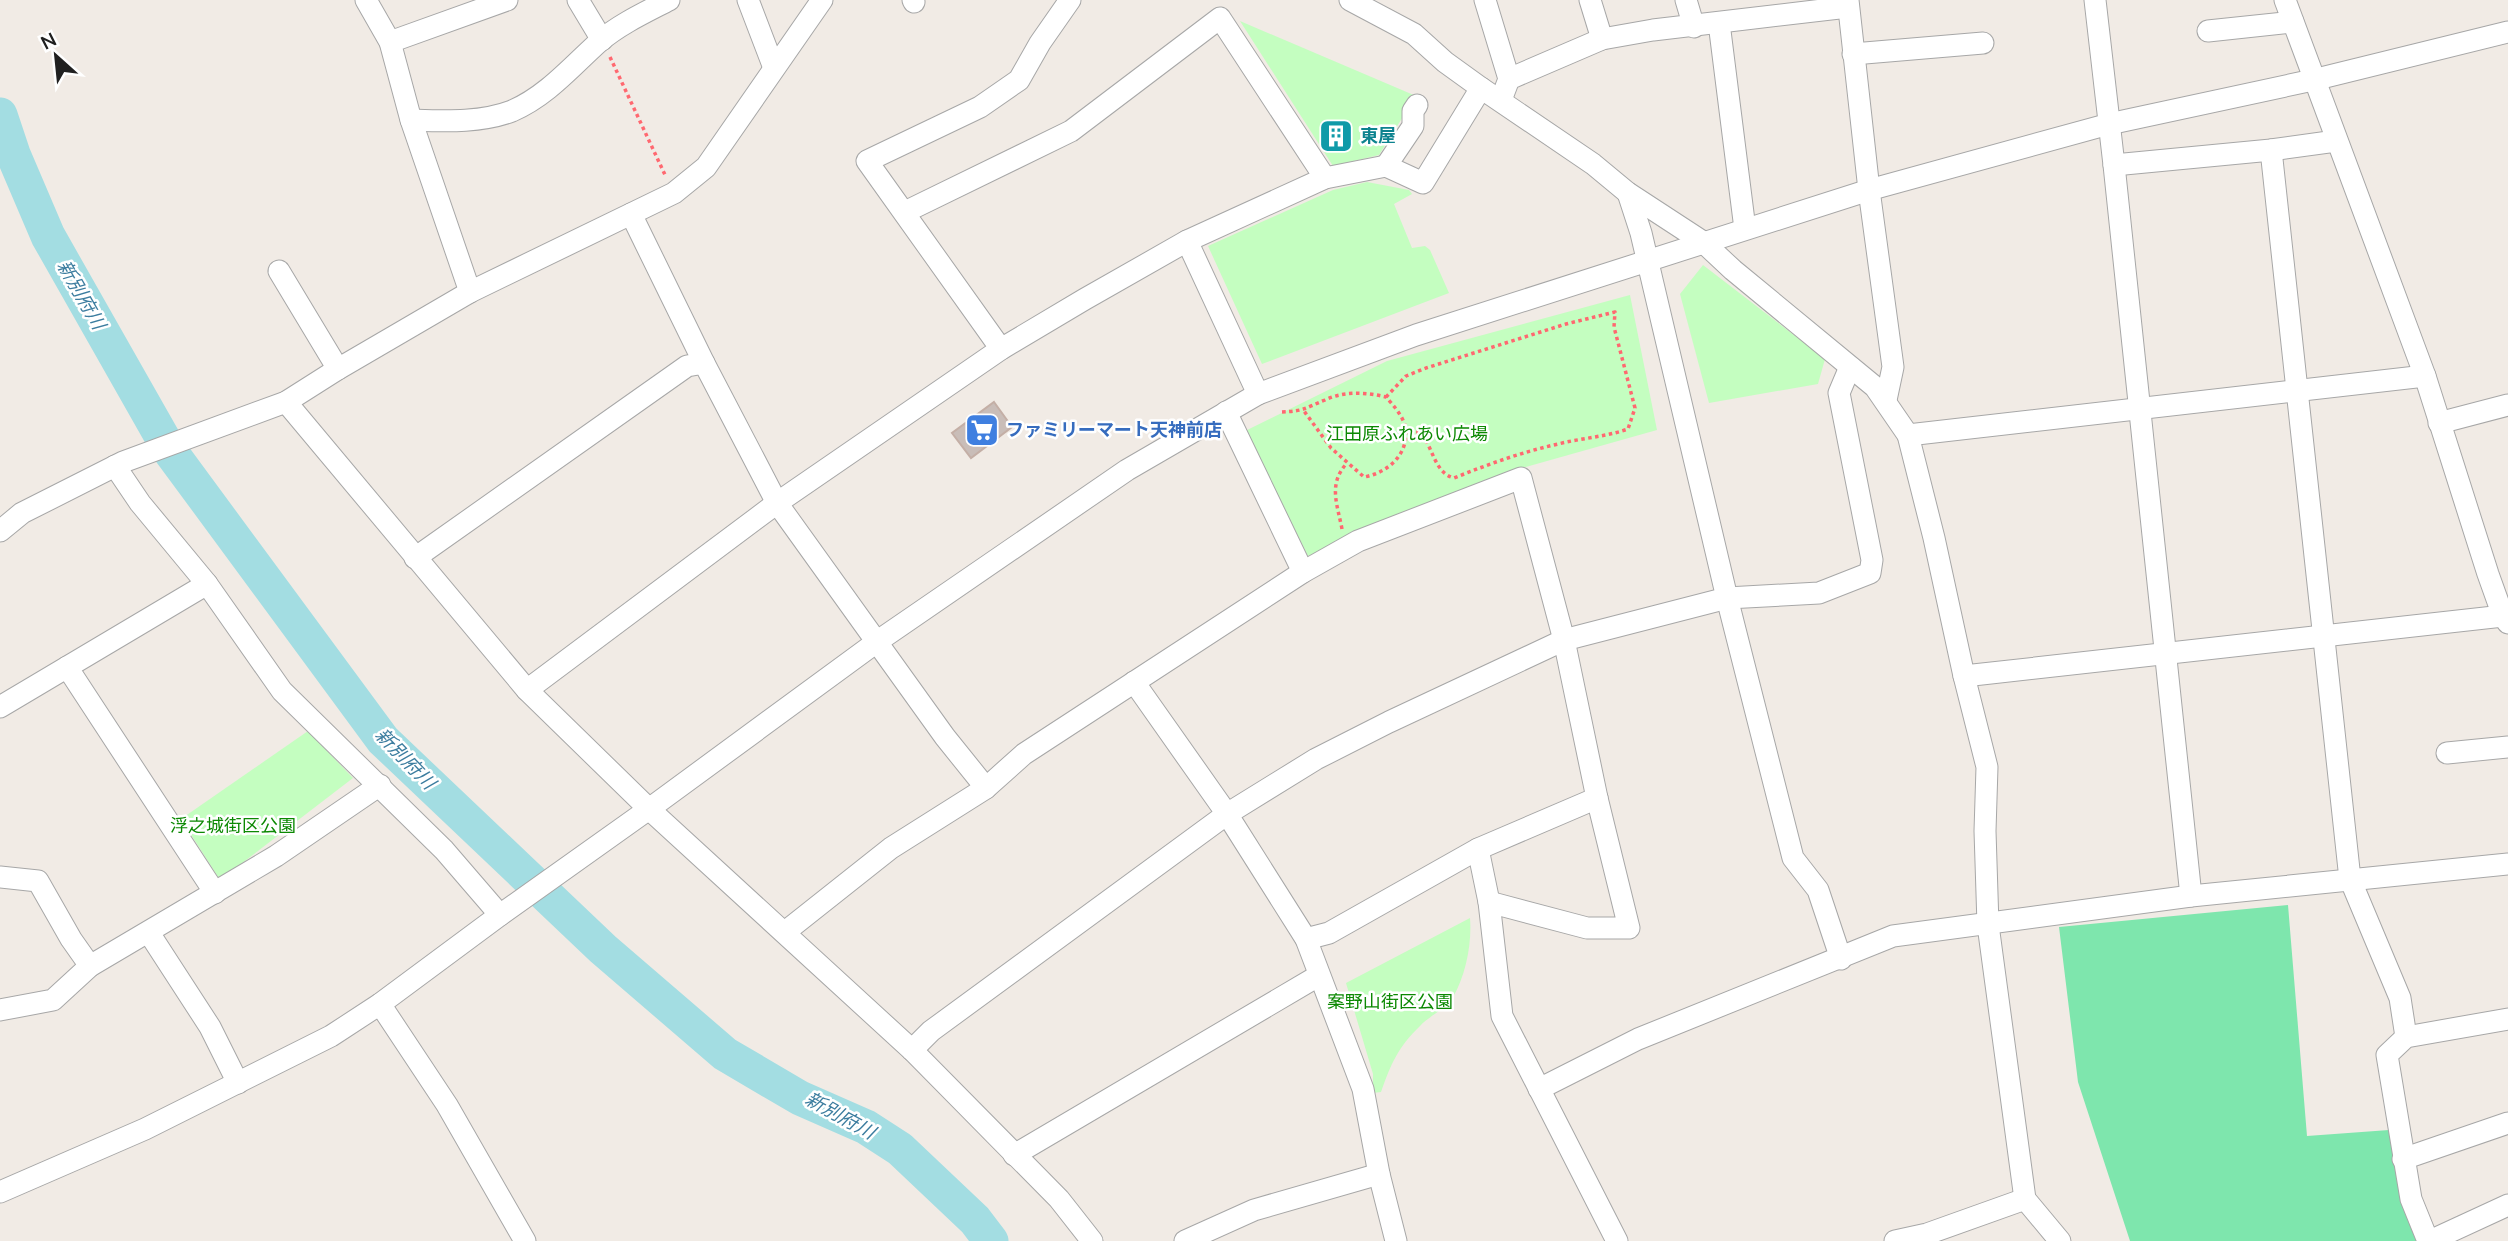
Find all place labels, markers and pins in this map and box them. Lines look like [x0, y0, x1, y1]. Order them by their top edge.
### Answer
building icon: 東屋 [1317, 117, 1355, 155]
place label: 東屋 [1360, 124, 1396, 148]
supermarket icon: ファミリーマート天神前店 [963, 411, 1001, 449]
place label: ファミリーマート天神前店 [1006, 418, 1222, 442]

